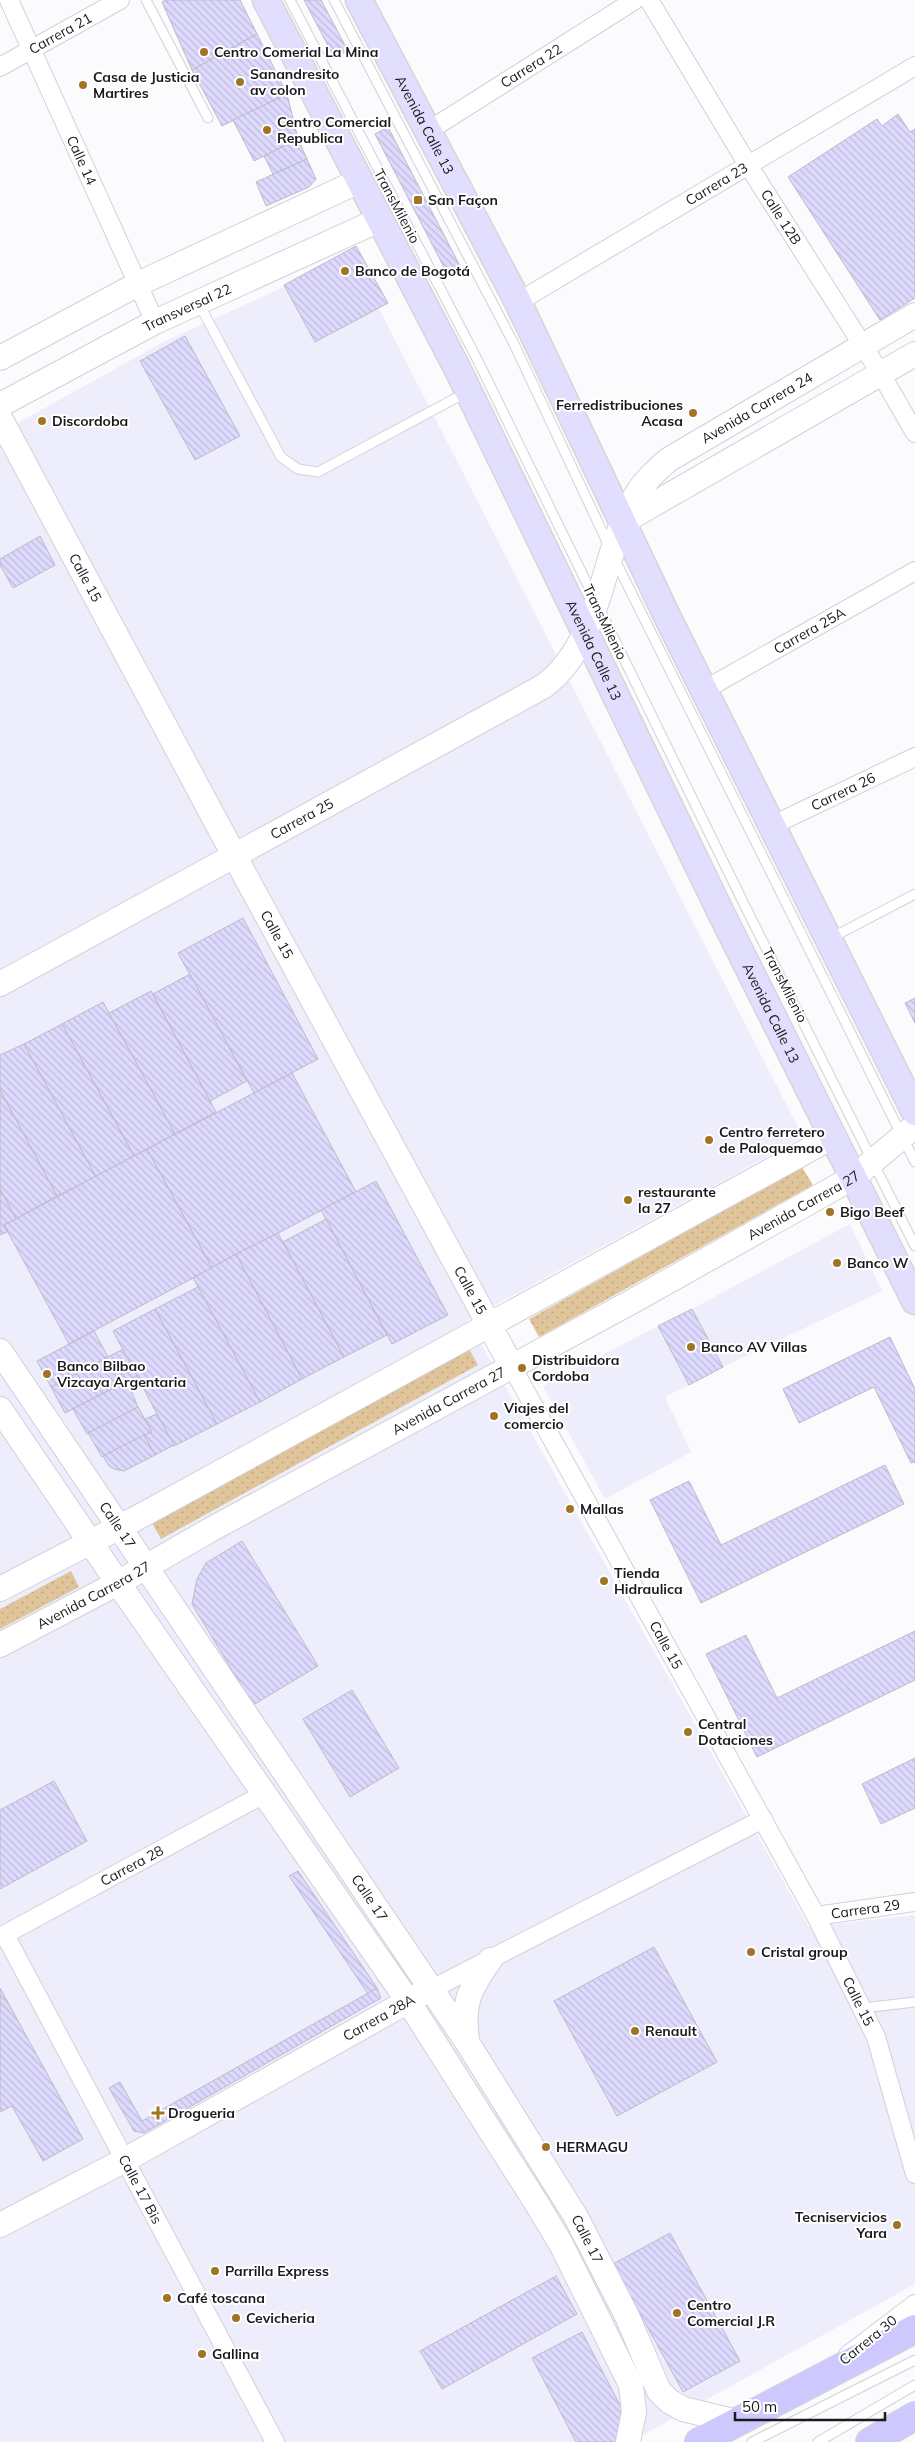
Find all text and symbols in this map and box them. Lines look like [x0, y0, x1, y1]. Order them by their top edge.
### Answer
street label: Carrera 21 [26, 9, 95, 58]
street label: Carrera 22 [497, 40, 565, 92]
place label: Centro Comerial La Mina [214, 43, 378, 61]
marker: Centro Comerial La Mina [198, 46, 210, 58]
place label: Sanandresito av colon [250, 65, 339, 99]
place label: Casa de Justicia Martires [93, 68, 199, 102]
street label: Avenida Calle 13 [391, 72, 458, 177]
marker: Sanandresito av colon [234, 76, 246, 88]
marker: Casa de Justicia Martires [77, 79, 89, 91]
place label: Centro Comercial Republica [277, 113, 391, 147]
marker: Centro Comercial Republica [261, 124, 273, 136]
street label: Calle 14 [63, 133, 101, 188]
street label: Carrera 23 [682, 159, 751, 209]
street label: TransMilenio [370, 166, 424, 246]
street label: Calle 12B [757, 186, 805, 248]
place label: San Façon [428, 191, 498, 209]
marker: San Façon [412, 194, 424, 206]
place label: Banco de Bogotá [355, 262, 470, 280]
marker: Banco de Bogotá [339, 265, 351, 277]
street label: Transversal 22 [140, 280, 234, 336]
street label: Avenida Carrera 24 [698, 368, 816, 448]
place label: Ferredistribuciones Acasa [556, 396, 683, 430]
marker: Ferredistribuciones Acasa [687, 407, 699, 419]
place label: Discordoba [52, 412, 128, 430]
marker: Discordoba [36, 415, 48, 427]
street label: Calle 15 [65, 550, 106, 605]
street label: TransMilenio [579, 581, 631, 663]
street label: Avenida Calle 13 [562, 597, 626, 703]
street label: Carrera 25A [770, 603, 849, 658]
street label: Carrera 26 [808, 768, 878, 815]
street label: Carrera 25 [267, 794, 336, 843]
street label: Calle 15 [257, 907, 297, 962]
street label: TransMilenio [758, 944, 812, 1026]
street label: Avenida Calle 13 [738, 960, 804, 1066]
place label: Centro ferretero de Paloquemao [719, 1123, 825, 1157]
marker: Centro ferretero de Paloquemao [703, 1134, 715, 1146]
street label: Avenida Carrera 27 [744, 1167, 864, 1244]
place label: restaurante la 27 [638, 1183, 716, 1217]
marker: restaurante la 27 [622, 1194, 634, 1206]
place label: Bigo Beef [840, 1203, 905, 1221]
marker: Bigo Beef [824, 1206, 836, 1218]
place label: Banco W [847, 1254, 909, 1272]
marker: Banco W [831, 1257, 843, 1269]
street label: Calle 15 [450, 1263, 491, 1318]
place label: Banco AV Villas [701, 1338, 807, 1356]
marker: Banco AV Villas [685, 1341, 697, 1353]
place label: Distribuidora Cordoba [532, 1351, 620, 1385]
place label: Banco Bilbao Vizcaya Argentaria [56, 1357, 186, 1391]
marker: Distribuidora Cordoba [516, 1362, 528, 1374]
street label: Avenida Carrera 27 [389, 1363, 509, 1439]
marker: Banco Bilbao Vizcaya Argentaria [41, 1368, 53, 1380]
place label: Viajes del comercio [503, 1399, 569, 1433]
marker: Viajes del comercio [488, 1410, 500, 1422]
street label: Calle 17 [95, 1498, 140, 1552]
place label: Mallas [580, 1500, 624, 1518]
marker: Mallas [564, 1503, 576, 1515]
street label: Avenida Carrera 27 [34, 1557, 154, 1633]
place label: Tienda Hidraulica [614, 1564, 683, 1598]
marker: Tienda Hidraulica [598, 1575, 610, 1587]
street label: Calle 15 [645, 1618, 687, 1672]
place label: Central Dotaciones [698, 1715, 773, 1749]
marker: Central Dotaciones [682, 1726, 694, 1738]
street label: Carrera 28 [97, 1841, 167, 1890]
street label: Calle 17 [347, 1871, 392, 1925]
street label: Carrera 29 [830, 1895, 901, 1923]
place label: Cristal group [761, 1943, 848, 1961]
marker: Cristal group [745, 1946, 757, 1958]
street label: Calle 15 [839, 1974, 878, 2029]
street label: Carrera 28A [340, 1990, 419, 2045]
place label: Renault [645, 2022, 697, 2040]
marker: Renault [629, 2025, 641, 2037]
place label: Drogueria [168, 2104, 235, 2122]
marker: Drogueria [152, 2107, 164, 2119]
place label: HERMAGU [556, 2138, 628, 2156]
marker: HERMAGU [540, 2141, 552, 2153]
street label: Calle 17 Bis [115, 2151, 166, 2227]
place label: Tecniservicios Yara [795, 2208, 887, 2242]
street label: Calle 17 [567, 2212, 607, 2267]
marker: Tecniservicios Yara [891, 2219, 903, 2231]
place label: Parrilla Express [225, 2262, 329, 2280]
marker: Parrilla Express [209, 2265, 221, 2277]
place label: Café toscana [177, 2289, 265, 2307]
marker: Café toscana [161, 2292, 173, 2304]
place label: Centro Comercial J.R [687, 2296, 775, 2330]
marker: Centro Comercial J.R [671, 2307, 683, 2319]
place label: Cevicheria [246, 2309, 315, 2327]
street label: Carrera 30 [835, 2311, 901, 2369]
marker: Cevicheria [230, 2312, 242, 2324]
place label: Gallina [212, 2345, 259, 2363]
marker: Gallina [196, 2348, 208, 2360]
scale bar [735, 2390, 885, 2422]
text: 50 m [742, 2397, 777, 2416]

